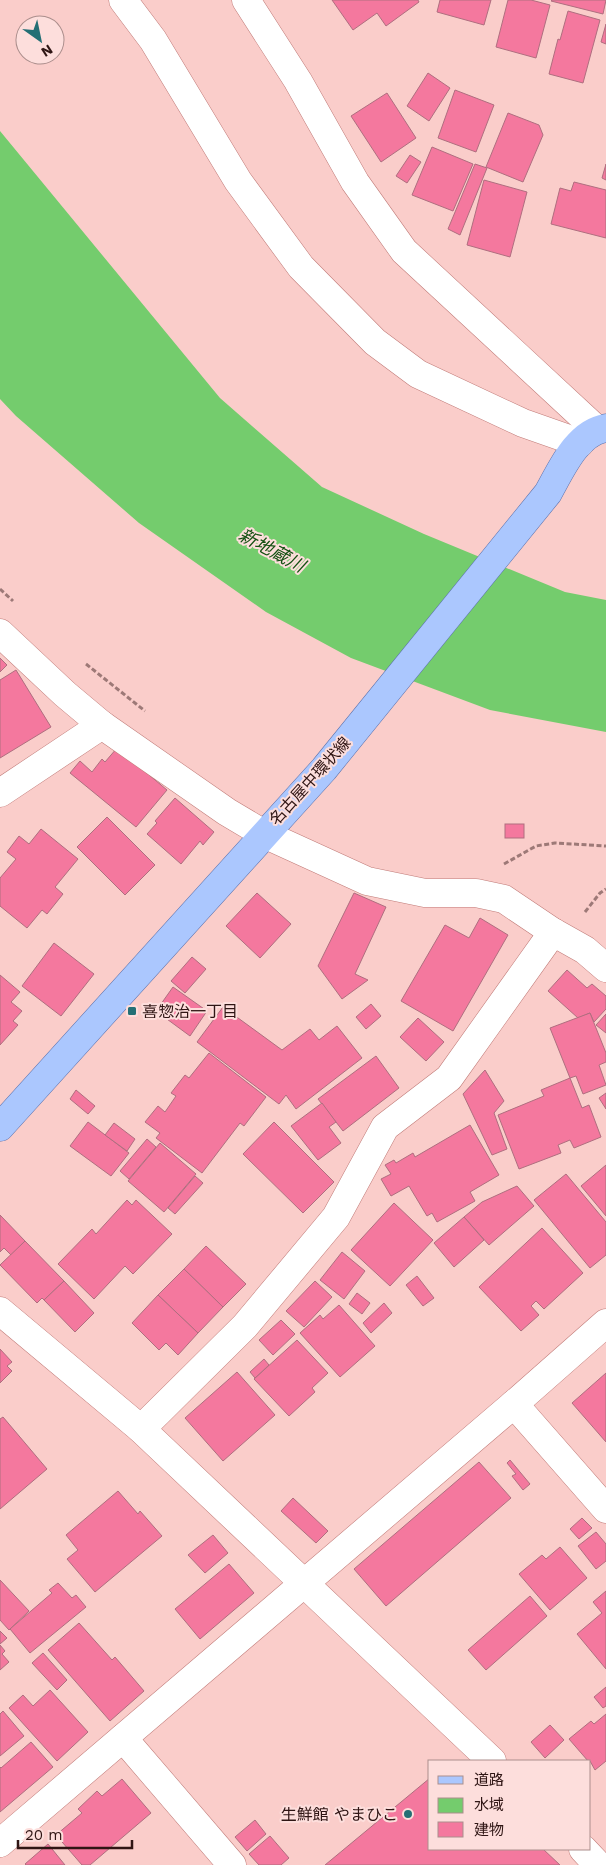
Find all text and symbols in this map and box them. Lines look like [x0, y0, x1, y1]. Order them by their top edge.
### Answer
north arrow [15, 15, 65, 65]
text: N [38, 41, 56, 60]
water label: 新地蔵川 [235, 524, 310, 577]
street label: 名古屋中環状線 [265, 733, 355, 829]
place label: 喜惣治一丁目 [142, 1002, 238, 1021]
marker: 喜惣治一丁目 [126, 1005, 138, 1017]
legend [428, 1760, 591, 1850]
text: 道路 [474, 1771, 504, 1789]
text: 水域 [474, 1796, 504, 1814]
place label: 生鮮館 やまひこ [281, 1805, 398, 1824]
marker: 生鮮館 やまひこ [402, 1808, 414, 1820]
scale bar [18, 1818, 131, 1850]
text: 建物 [474, 1821, 504, 1839]
text: 20 m [25, 1826, 63, 1844]

